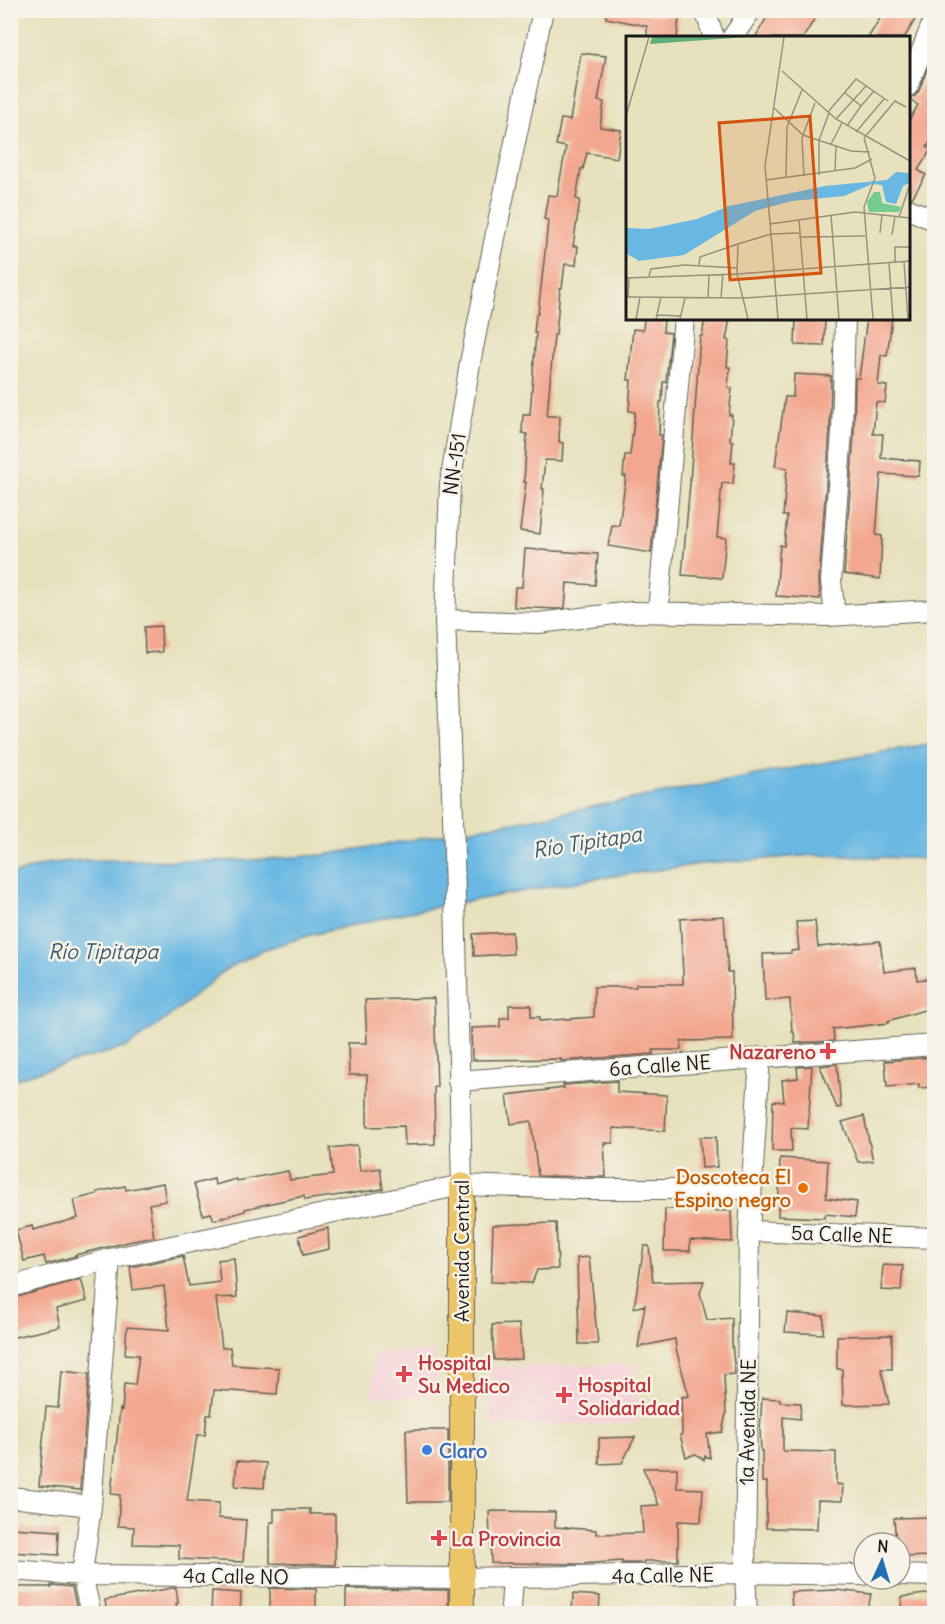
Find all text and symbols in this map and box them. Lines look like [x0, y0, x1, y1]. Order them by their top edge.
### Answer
inset map [626, 36, 909, 320]
street label: NN-151 [437, 431, 471, 497]
water label: Río Tipitapa [530, 820, 645, 864]
water label: Río Tipitapa [48, 938, 159, 965]
place label: Nazareno [729, 1039, 816, 1064]
marker: Nazareno [821, 1044, 835, 1058]
street label: 6a Calle NE [608, 1049, 712, 1081]
place label: Doscoteca El Espino negro [674, 1164, 791, 1212]
street label: Avenida Central [449, 1180, 474, 1322]
marker: Doscoteca El Espino negro [796, 1181, 810, 1195]
street label: 5a Calle NE [791, 1220, 893, 1248]
place label: Hospital Su Medico [418, 1350, 510, 1398]
street label: 1a Avenida NE [733, 1358, 761, 1486]
marker: Hospital Su Medico [395, 1365, 413, 1383]
place label: Hospital Solidaridad [578, 1372, 680, 1420]
marker: Hospital Solidaridad [555, 1386, 573, 1404]
place label: Claro [439, 1438, 487, 1463]
marker: Claro [420, 1443, 434, 1457]
place label: La Provincia [451, 1526, 562, 1551]
marker: La Provincia [432, 1531, 446, 1545]
north arrow [852, 1531, 912, 1591]
text: N [877, 1536, 889, 1556]
street label: 4a Calle NE [612, 1562, 714, 1588]
street label: 4a Calle NO [183, 1563, 289, 1589]

